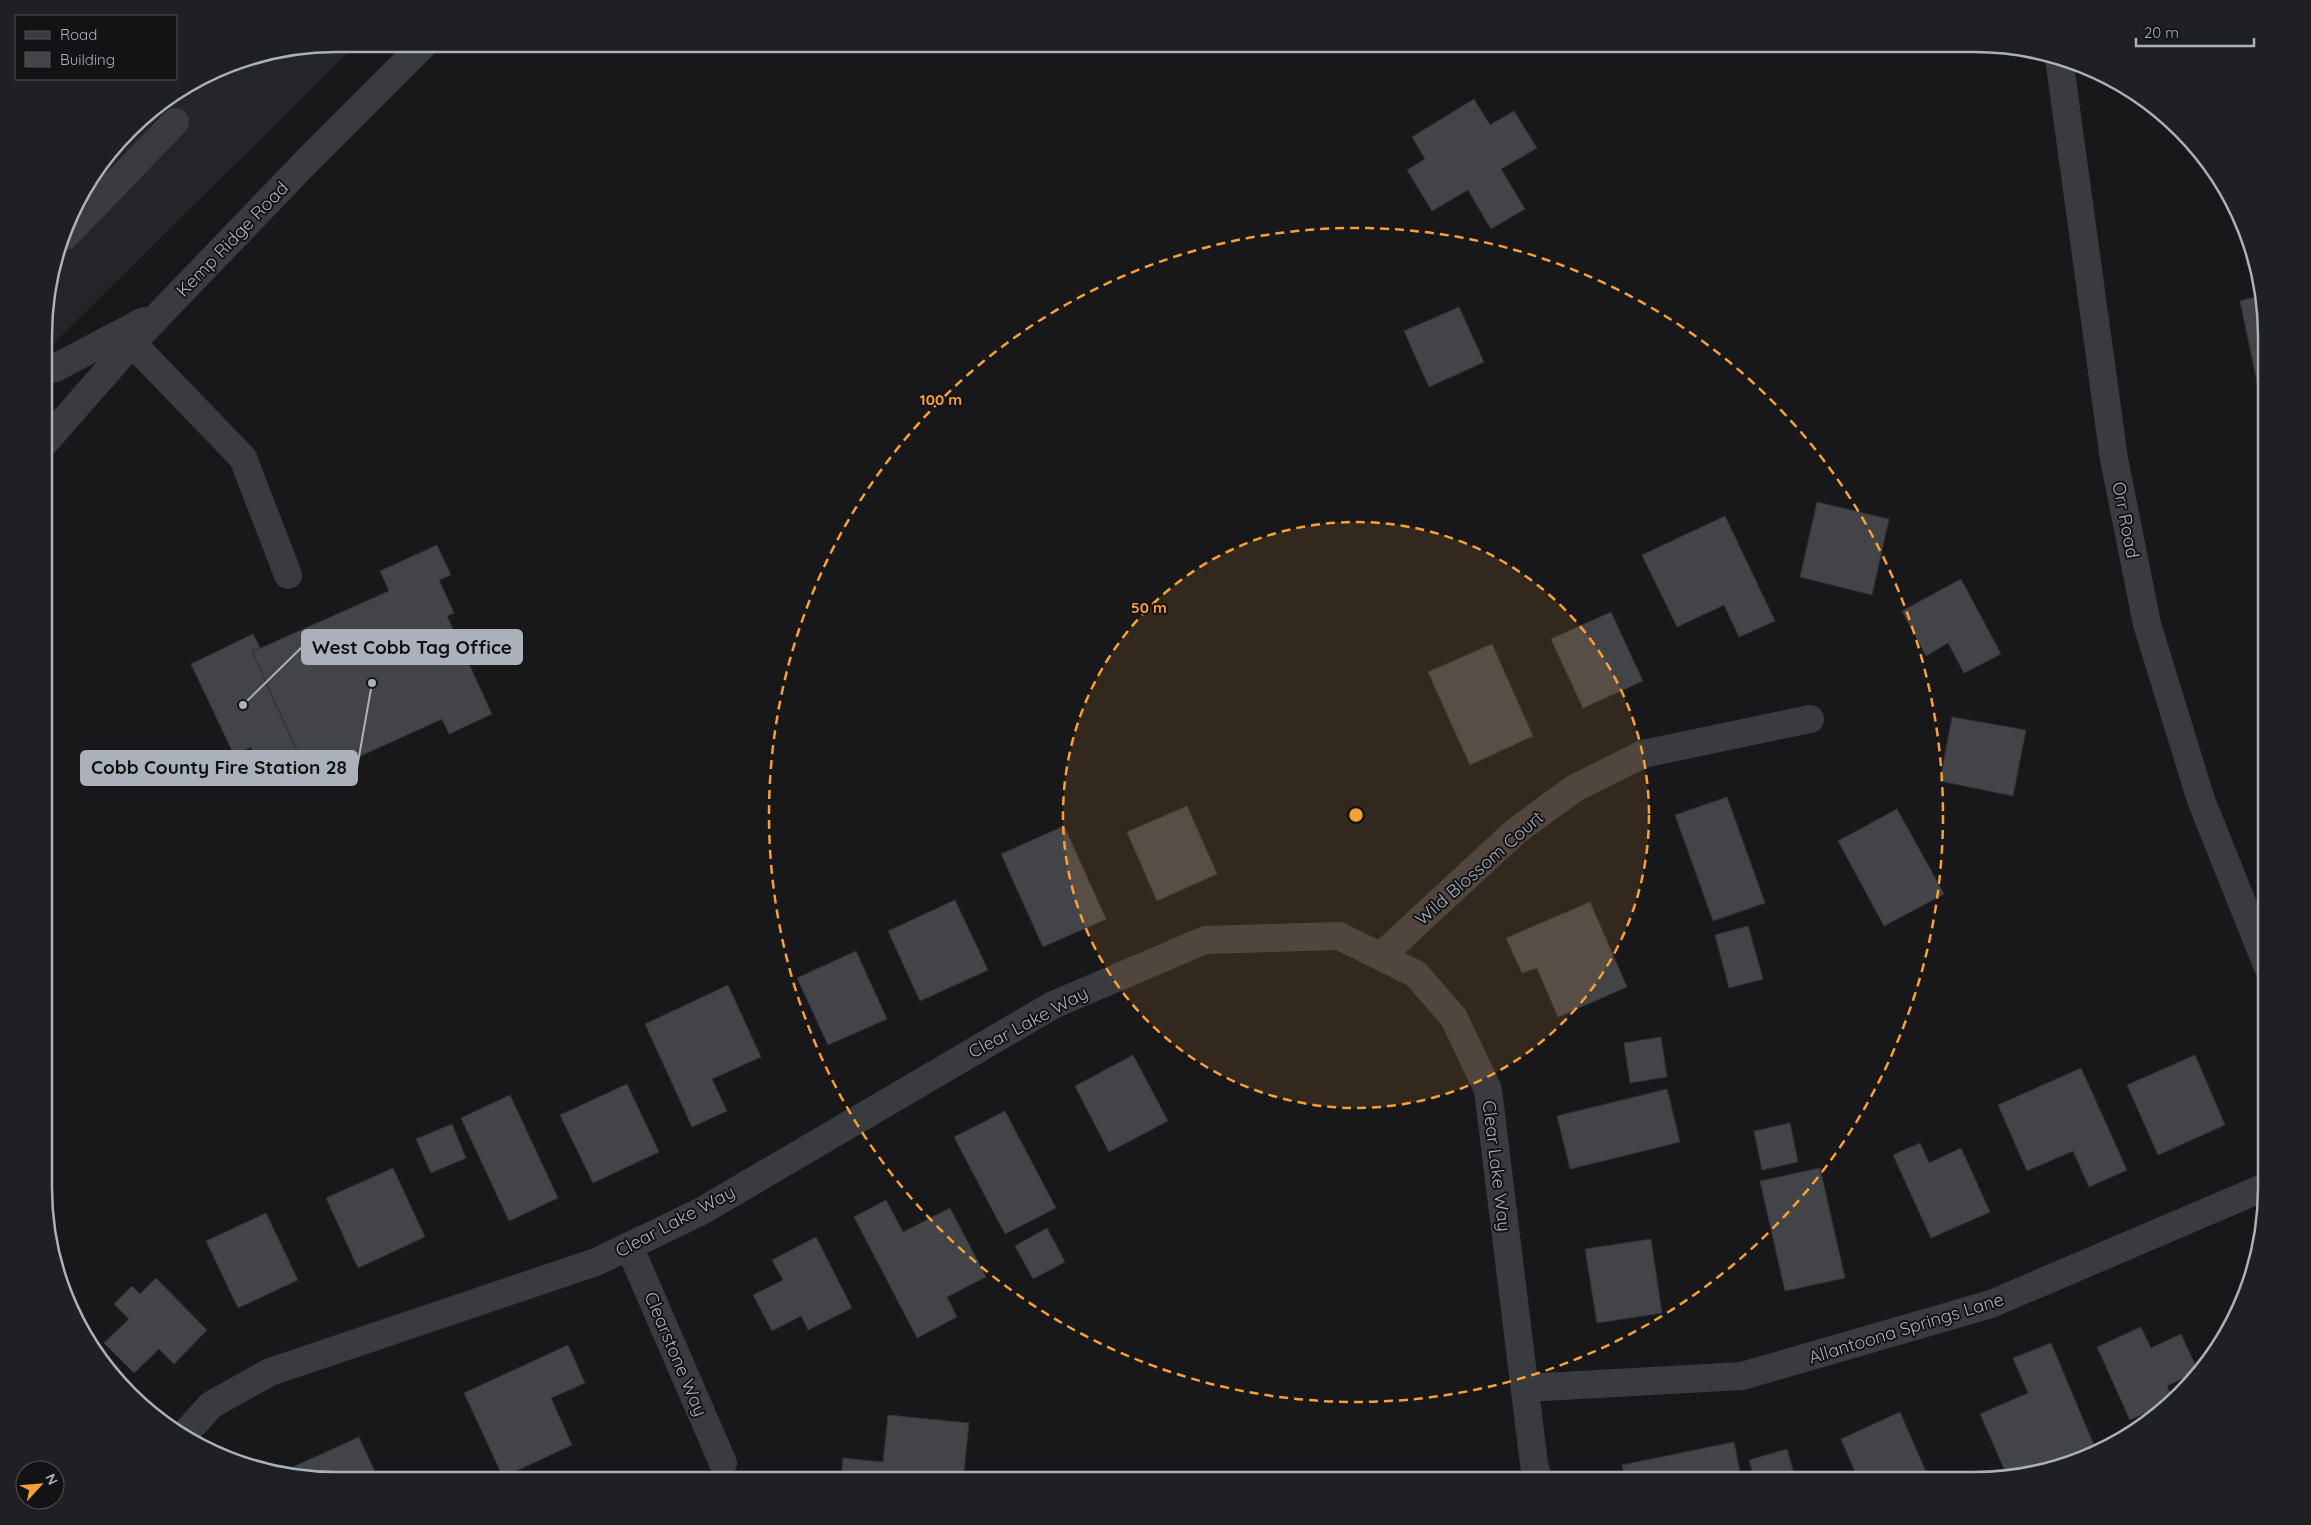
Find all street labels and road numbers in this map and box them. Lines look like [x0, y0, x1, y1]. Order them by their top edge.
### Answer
street label: Kemp Ridge Road [171, 176, 293, 302]
street label: Orr Road [2107, 480, 2145, 560]
street label: Wild Blossom Court [1410, 806, 1548, 930]
street label: Clear Lake Way [964, 981, 1092, 1063]
street label: Clear Lake Way [1478, 1099, 1516, 1233]
street label: Clear Lake Way [611, 1180, 739, 1262]
street label: Allantoona Springs Lane [1806, 1287, 2006, 1369]
street label: Clearstone Way [639, 1288, 713, 1420]

